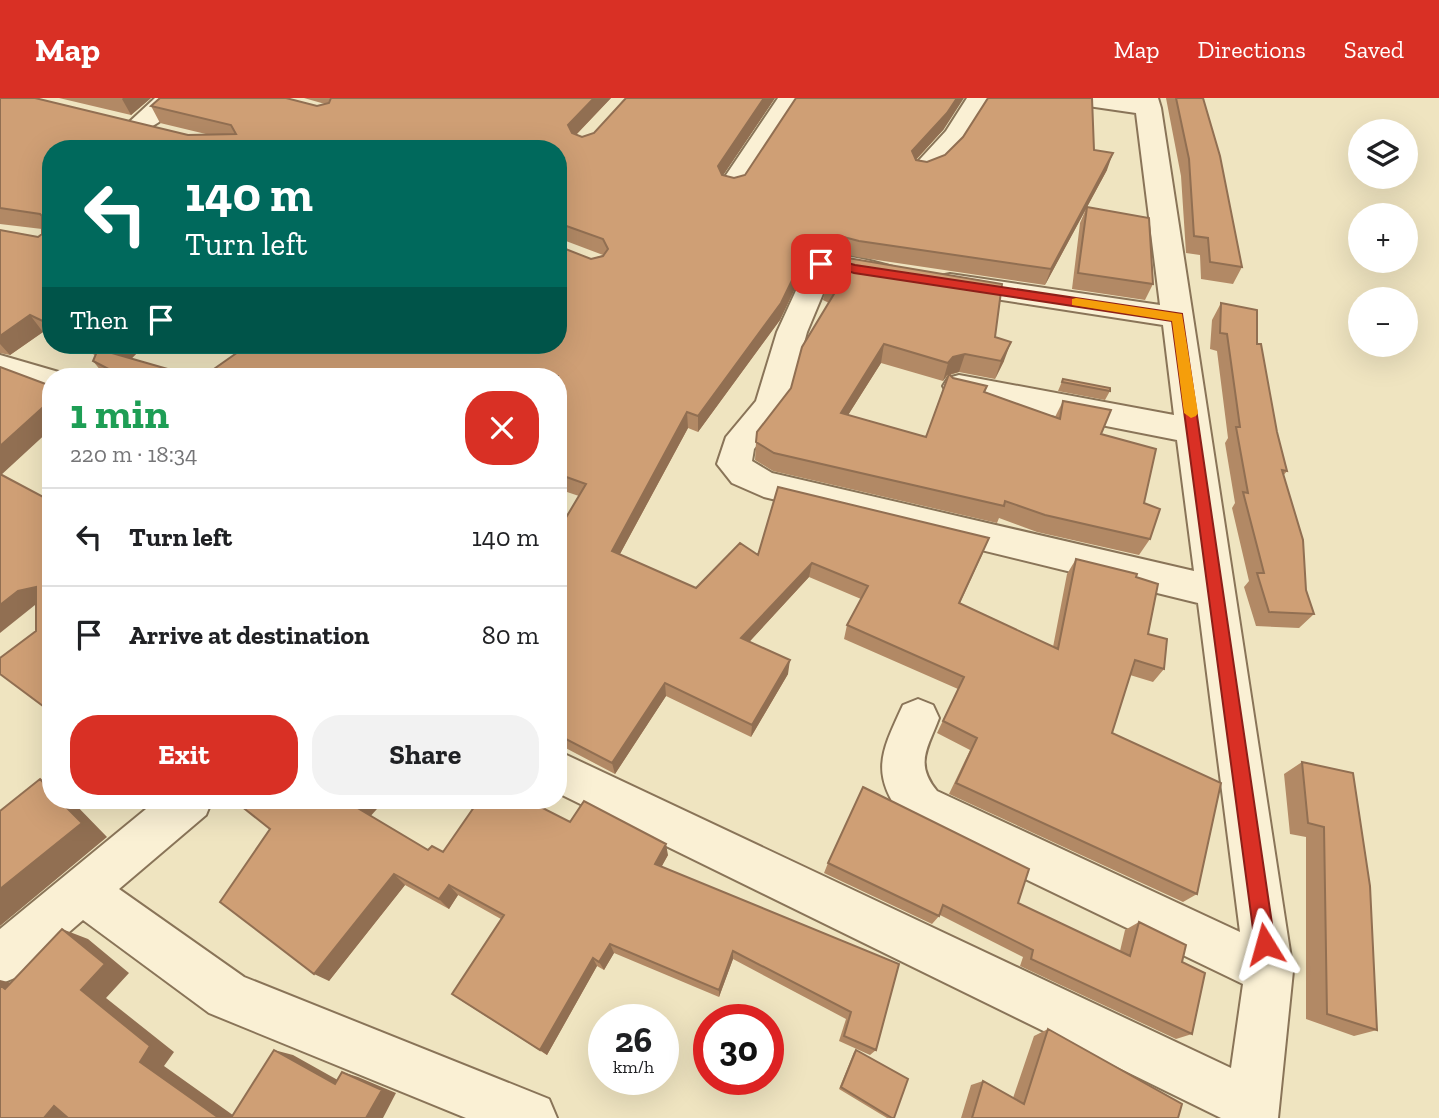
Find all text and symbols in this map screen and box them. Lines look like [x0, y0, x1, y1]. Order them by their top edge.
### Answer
text: Map [35, 30, 100, 69]
text: Map [1114, 35, 1160, 64]
text: Directions [1198, 35, 1306, 64]
text: Saved [1344, 35, 1404, 64]
map controls [1348, 119, 1418, 357]
button: layers [1348, 119, 1418, 189]
text: 140 m [185, 165, 313, 224]
icon: left [70, 168, 161, 259]
button: + [1348, 203, 1418, 273]
text: Turn left [185, 225, 307, 263]
pin [791, 234, 851, 294]
icon: arrive [802, 245, 840, 283]
button: − [1348, 287, 1418, 357]
icon: arrive [142, 301, 180, 339]
text: Then [70, 304, 128, 336]
text: 1 min [70, 388, 169, 439]
button: close [465, 391, 539, 465]
text: 220 m · 18:34 [70, 440, 198, 468]
icon: left [70, 518, 108, 556]
text: Turn left [129, 521, 232, 553]
text: 140 m [472, 521, 539, 553]
icon: arrive [70, 616, 108, 654]
text: Arrive at destination [129, 619, 369, 651]
text: 80 m [482, 619, 539, 651]
button: Exit [70, 715, 298, 795]
button: Share [312, 715, 539, 795]
position arrow [1228, 907, 1302, 981]
speed limit sign: 30 [693, 1004, 784, 1095]
text: 26 [615, 1019, 652, 1061]
text: km/h [613, 1056, 654, 1078]

